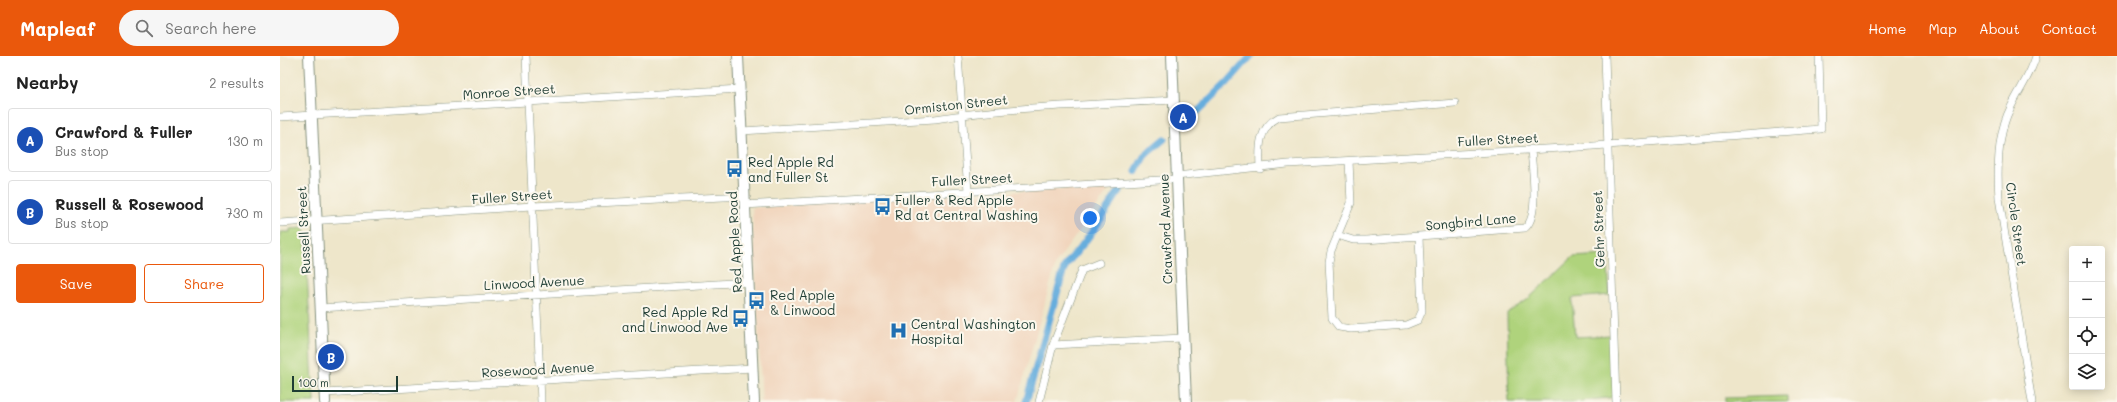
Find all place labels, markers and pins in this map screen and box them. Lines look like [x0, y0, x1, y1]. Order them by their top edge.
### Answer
pin: A [1170, 102, 1196, 132]
place label: Red Apple Rd and Fuller St [748, 153, 834, 185]
bus stop icon: Red Apple Rd and Fuller St [725, 158, 745, 178]
place label: Fuller & Red Apple Rd at Central Washing [895, 191, 1038, 223]
bus stop icon: Fuller & Red Apple Rd at Central Washing [872, 196, 892, 216]
place label: Red Apple & Linwood [770, 286, 835, 318]
bus stop icon: Red Apple & Linwood [747, 291, 767, 311]
place label: Red Apple Rd and Linwood Ave [622, 303, 728, 335]
bus stop icon: Red Apple Rd and Linwood Ave [731, 308, 751, 328]
place label: Central Washington Hospital [911, 315, 1036, 347]
hospital icon: Central Washington Hospital [888, 320, 908, 340]
pin: B [318, 342, 344, 372]

